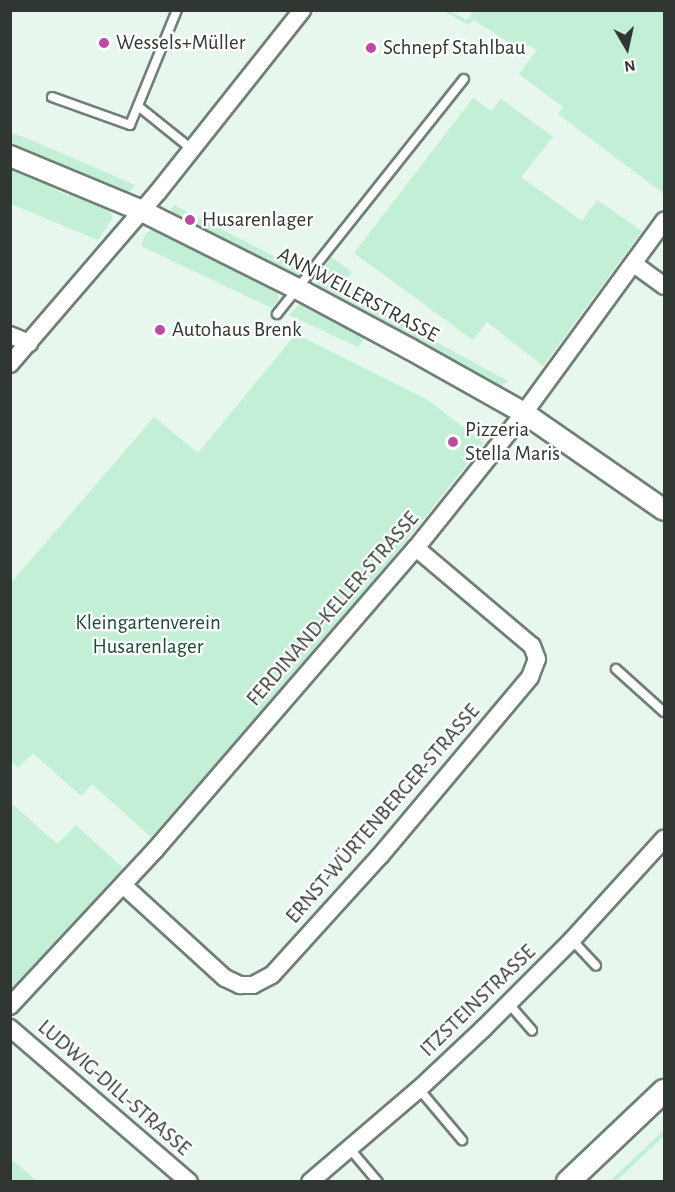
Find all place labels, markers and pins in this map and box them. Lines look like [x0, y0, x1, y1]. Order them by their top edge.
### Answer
place label: Wessels+Müller [116, 30, 245, 56]
place label: Schnepf Stahlbau [383, 35, 526, 61]
marker: Wessels+Müller [97, 36, 111, 50]
marker: Schnepf Stahlbau [364, 41, 378, 55]
place label: Husarenlager [202, 207, 313, 233]
marker: Husarenlager [183, 213, 197, 227]
place label: Autohaus Brenk [172, 317, 302, 343]
marker: Autohaus Brenk [153, 323, 167, 337]
place label: Pizzeria Stella Maris [465, 417, 560, 467]
marker: Pizzeria Stella Maris [446, 435, 460, 449]

